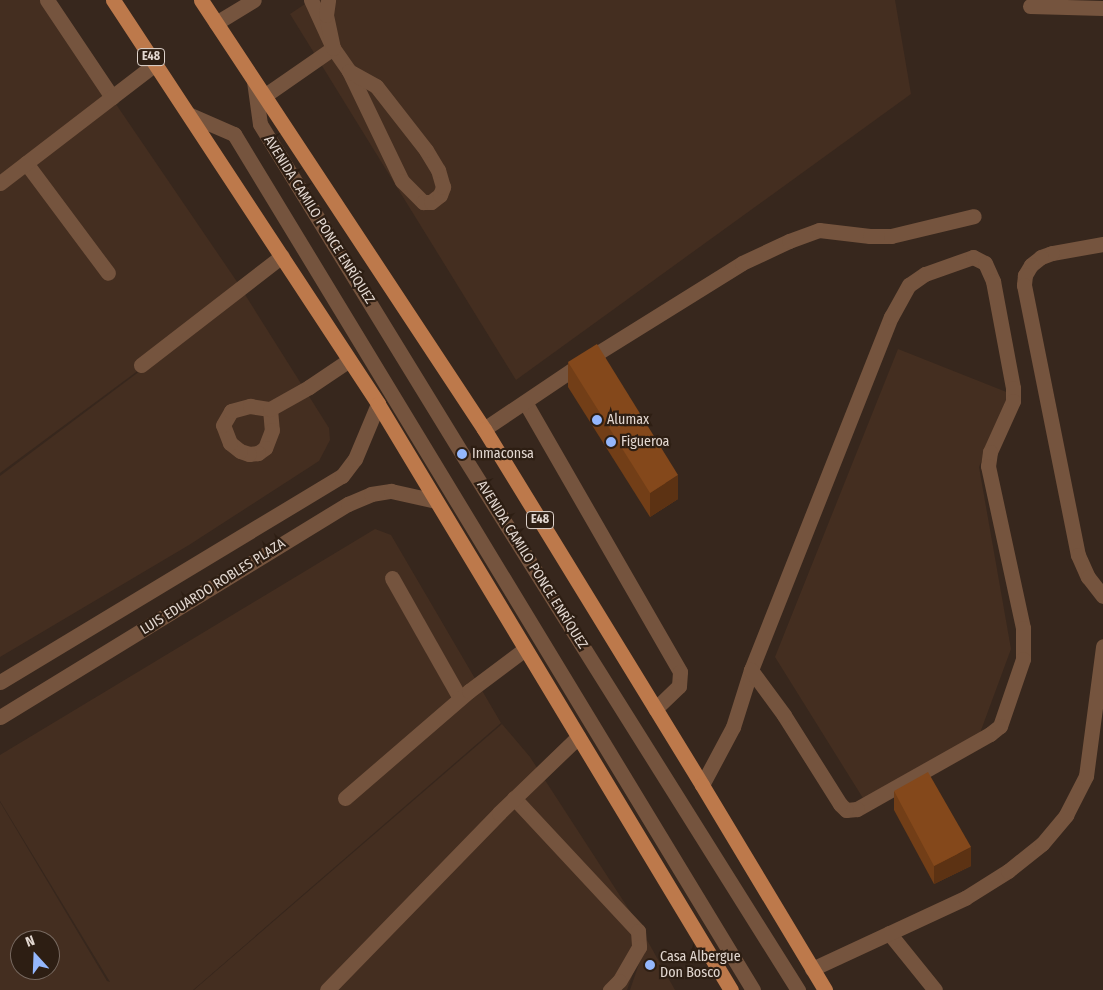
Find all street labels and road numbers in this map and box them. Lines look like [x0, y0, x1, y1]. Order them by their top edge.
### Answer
road number: E48 [136, 48, 166, 66]
street label: AVENIDA CAMILO PONCE ENRÍQUEZ [260, 133, 378, 307]
street label: AVENIDA CAMILO PONCE ENRÍQUEZ [473, 478, 591, 652]
road number: E48 [525, 510, 555, 530]
street label: LUIS EDUARDO ROBLES PLAZA [137, 535, 289, 639]

